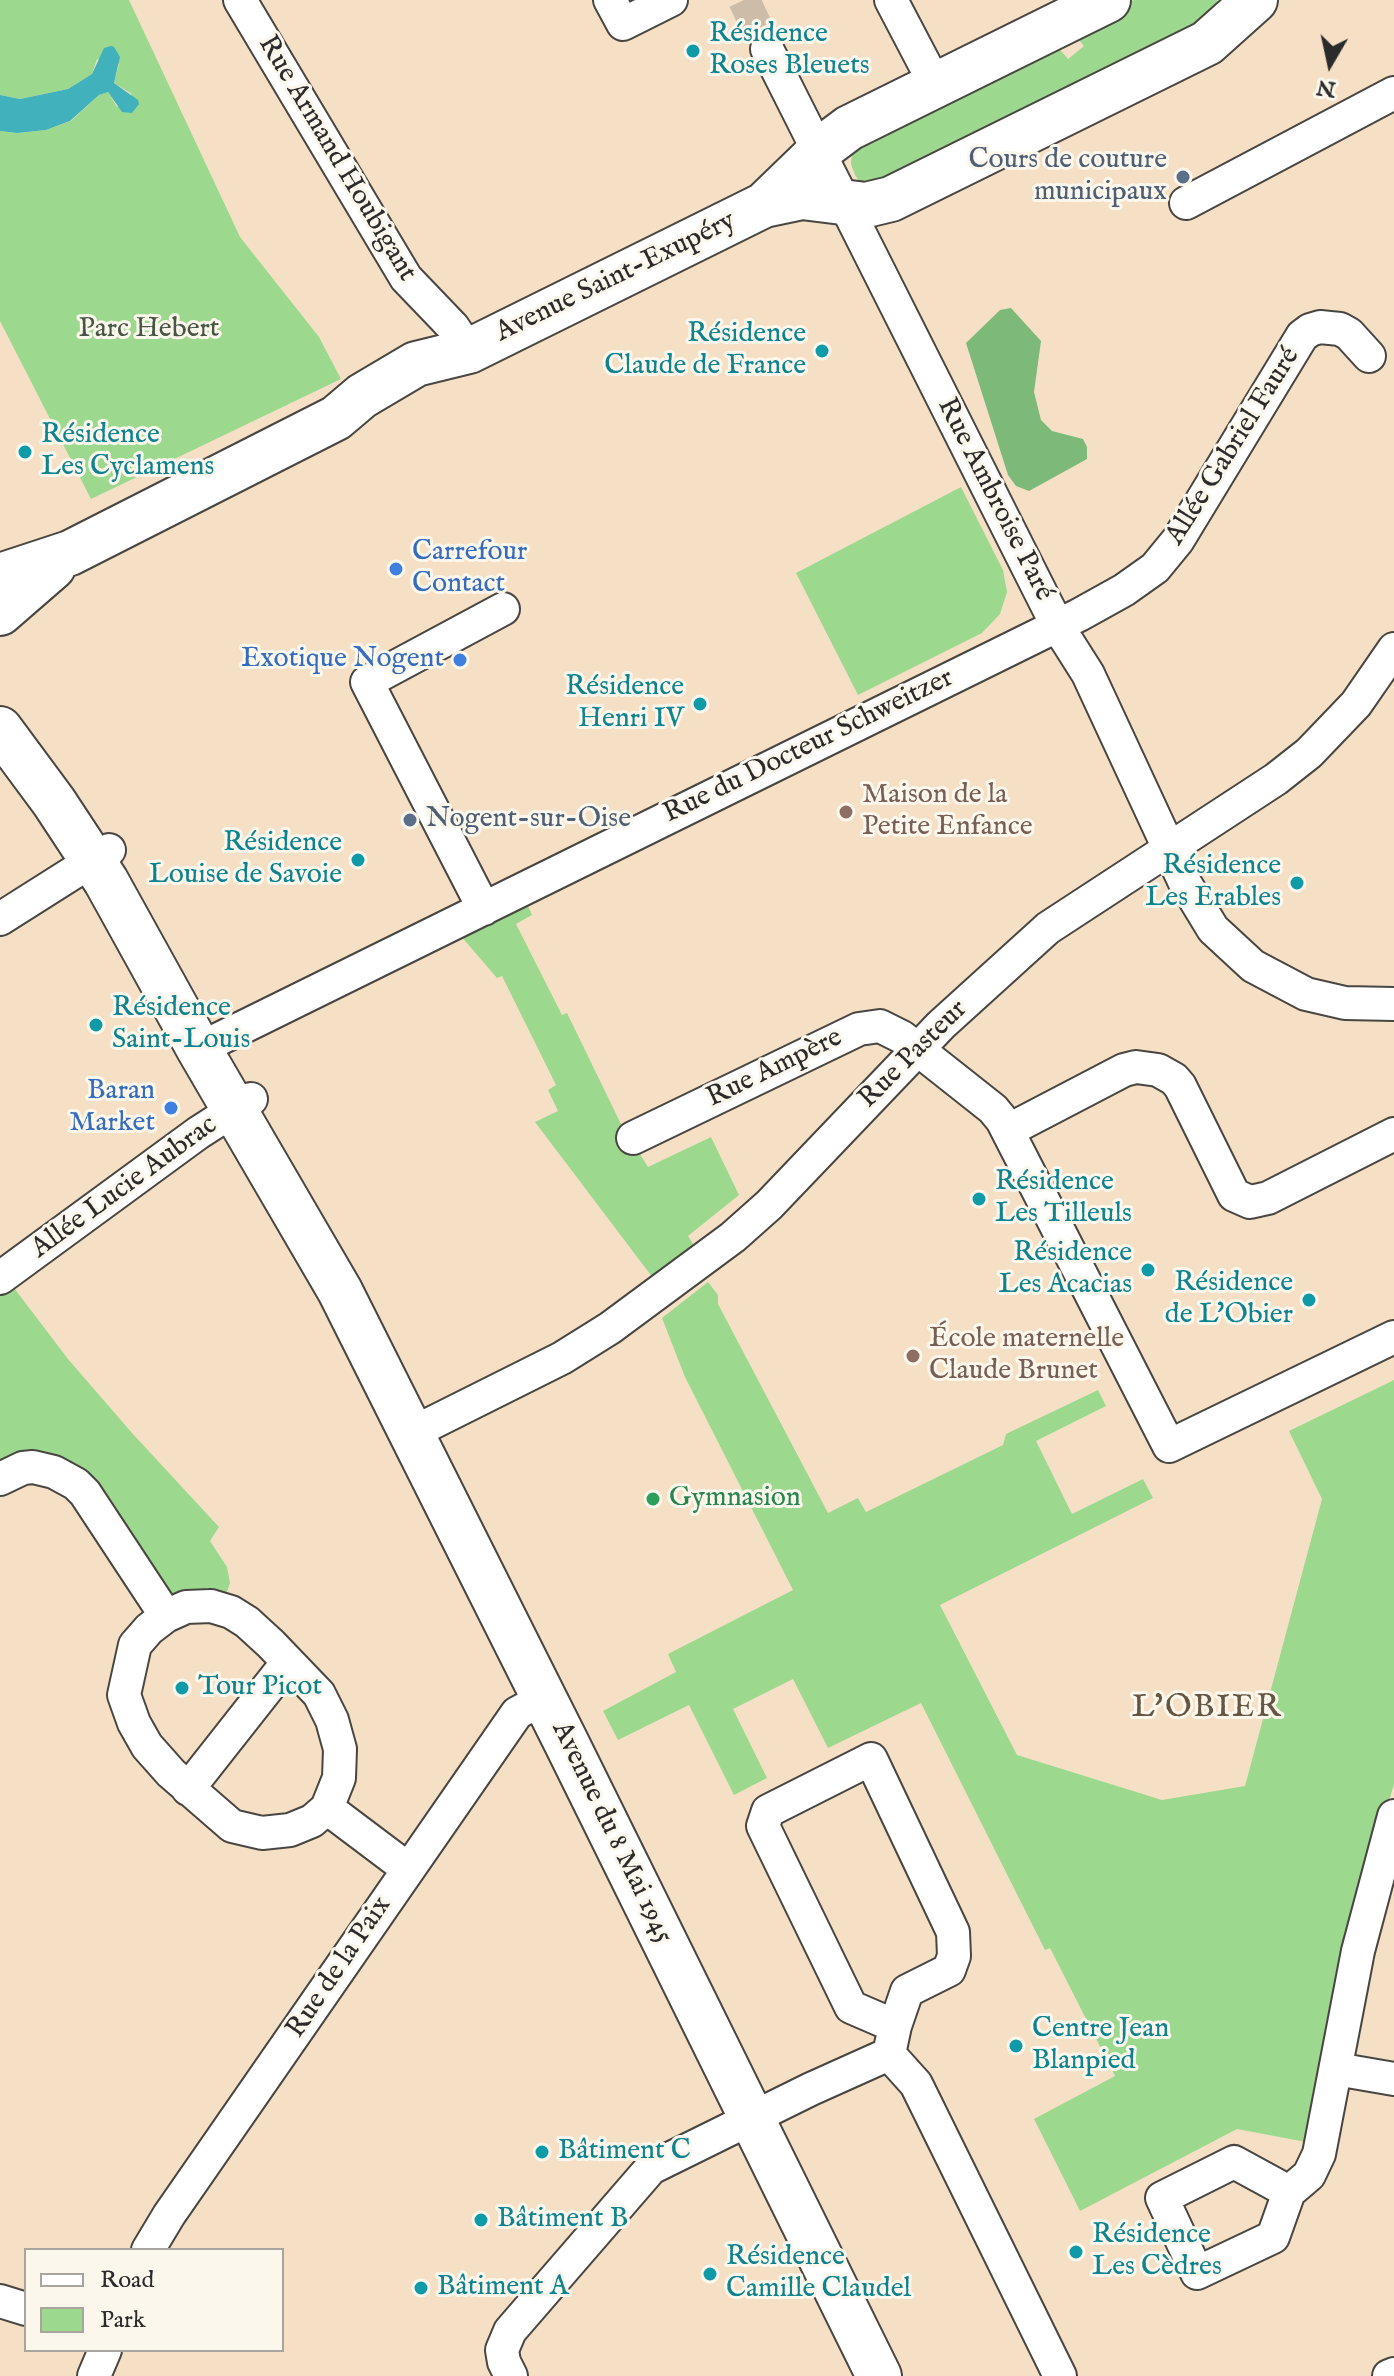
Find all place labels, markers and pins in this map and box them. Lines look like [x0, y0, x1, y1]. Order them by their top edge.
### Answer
place label: Résidence Roses Bleuets [709, 18, 870, 84]
marker: Résidence Roses Bleuets [684, 42, 702, 60]
place label: Cours de couture municipaux [969, 144, 1167, 210]
marker: Cours de couture municipaux [1174, 168, 1192, 186]
place label: Résidence Claude de France [604, 318, 806, 384]
marker: Résidence Claude de France [813, 342, 831, 360]
place label: Résidence Les Cyclamens [41, 419, 214, 485]
marker: Résidence Les Cyclamens [16, 443, 34, 461]
place label: Carrefour Contact [412, 536, 527, 602]
marker: Carrefour Contact [387, 560, 405, 578]
place label: Exotique Nogent [241, 643, 444, 677]
marker: Exotique Nogent [451, 651, 469, 669]
place label: Résidence Henri IV [565, 671, 684, 737]
marker: Résidence Henri IV [691, 695, 709, 713]
place label: Maison de la Petite Enfance [862, 779, 1033, 845]
place label: Nogent-sur-Oise [426, 803, 631, 837]
marker: Maison de la Petite Enfance [837, 803, 855, 821]
marker: Nogent-sur-Oise [401, 811, 419, 829]
place label: Résidence Louise de Savoie [149, 827, 342, 893]
place label: Résidence Les Erables [1145, 850, 1281, 916]
marker: Résidence Louise de Savoie [349, 851, 367, 869]
marker: Résidence Les Erables [1288, 874, 1306, 892]
place label: Résidence Saint-Louis [112, 992, 250, 1058]
marker: Résidence Saint-Louis [87, 1016, 105, 1034]
place label: Baran Market [69, 1075, 155, 1141]
marker: Baran Market [162, 1099, 180, 1117]
place label: Résidence Les Tilleuls [995, 1166, 1132, 1232]
marker: Résidence Les Tilleuls [970, 1190, 988, 1208]
place label: Résidence Les Acacias [999, 1237, 1132, 1303]
marker: Résidence Les Acacias [1139, 1261, 1157, 1279]
place label: Résidence de L'Obier [1165, 1267, 1293, 1333]
marker: Résidence de L'Obier [1300, 1291, 1318, 1309]
place label: École maternelle Claude Brunet [929, 1323, 1124, 1389]
marker: École maternelle Claude Brunet [904, 1347, 922, 1365]
place label: Gymnasion [669, 1482, 801, 1516]
marker: Gymnasion [644, 1490, 662, 1508]
place label: Tour Picot [198, 1671, 322, 1705]
marker: Tour Picot [173, 1679, 191, 1697]
place label: Centre Jean Blanpied [1032, 2013, 1169, 2079]
marker: Centre Jean Blanpied [1007, 2037, 1025, 2055]
place label: Bâtiment C [558, 2135, 691, 2169]
marker: Bâtiment C [533, 2143, 551, 2161]
place label: Bâtiment B [497, 2203, 628, 2237]
marker: Bâtiment B [472, 2211, 490, 2229]
place label: Résidence Les Cèdres [1092, 2219, 1222, 2285]
place label: Résidence Camille Claudel [726, 2241, 911, 2307]
marker: Résidence Les Cèdres [1067, 2243, 1085, 2261]
marker: Résidence Camille Claudel [701, 2265, 719, 2283]
place label: Bâtiment A [437, 2271, 569, 2305]
marker: Bâtiment A [412, 2279, 430, 2297]

